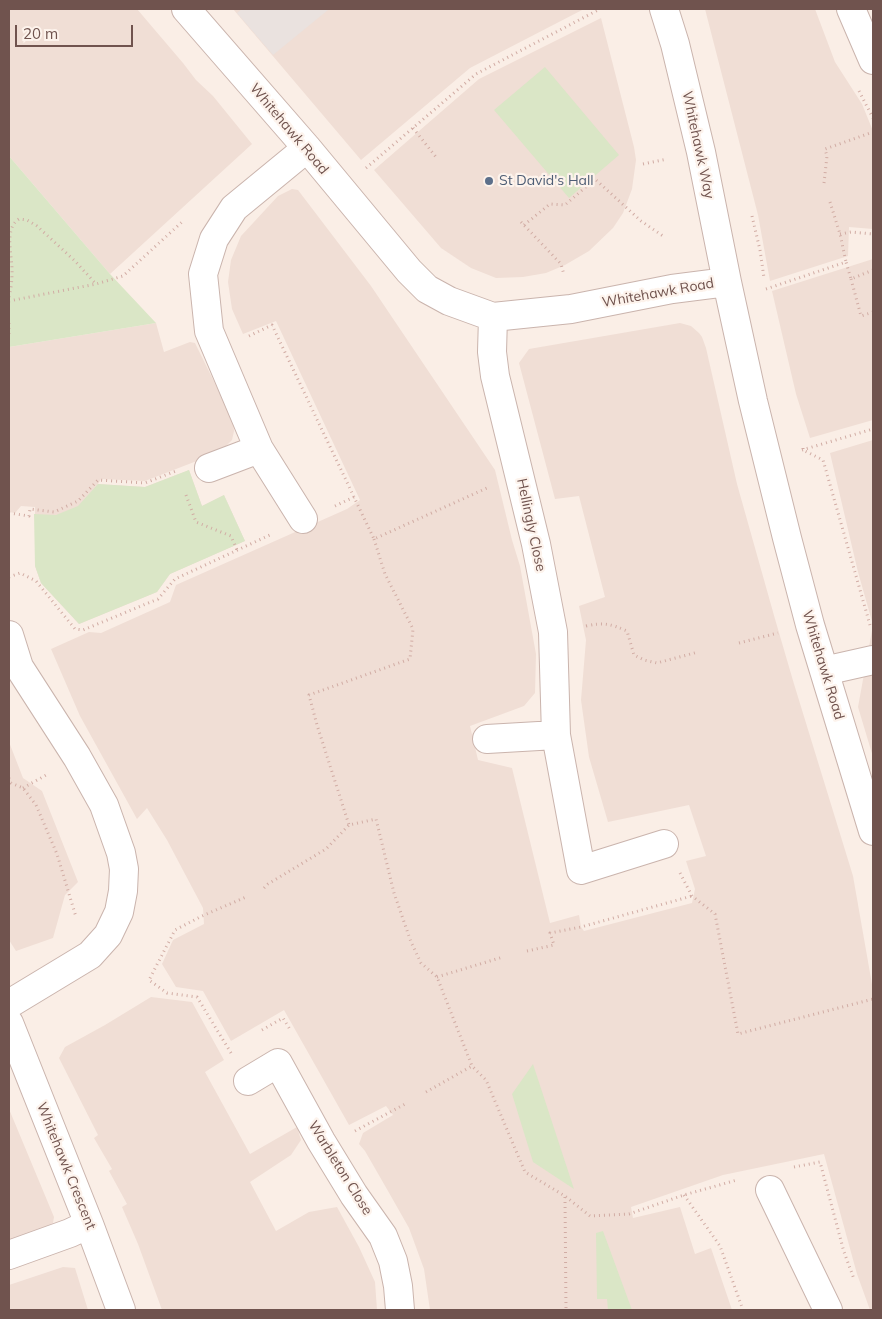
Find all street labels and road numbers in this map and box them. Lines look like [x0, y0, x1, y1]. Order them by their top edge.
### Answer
street label: Whitehawk Road [246, 80, 332, 178]
street label: Whitehawk Way [678, 90, 718, 200]
street label: Whitehawk Road [601, 275, 715, 311]
street label: Hellingly Close [513, 477, 549, 573]
street label: Whitehawk Road [798, 608, 848, 722]
street label: Whitehawk Crescent [33, 1100, 99, 1232]
street label: Warbleton Close [304, 1118, 376, 1218]

